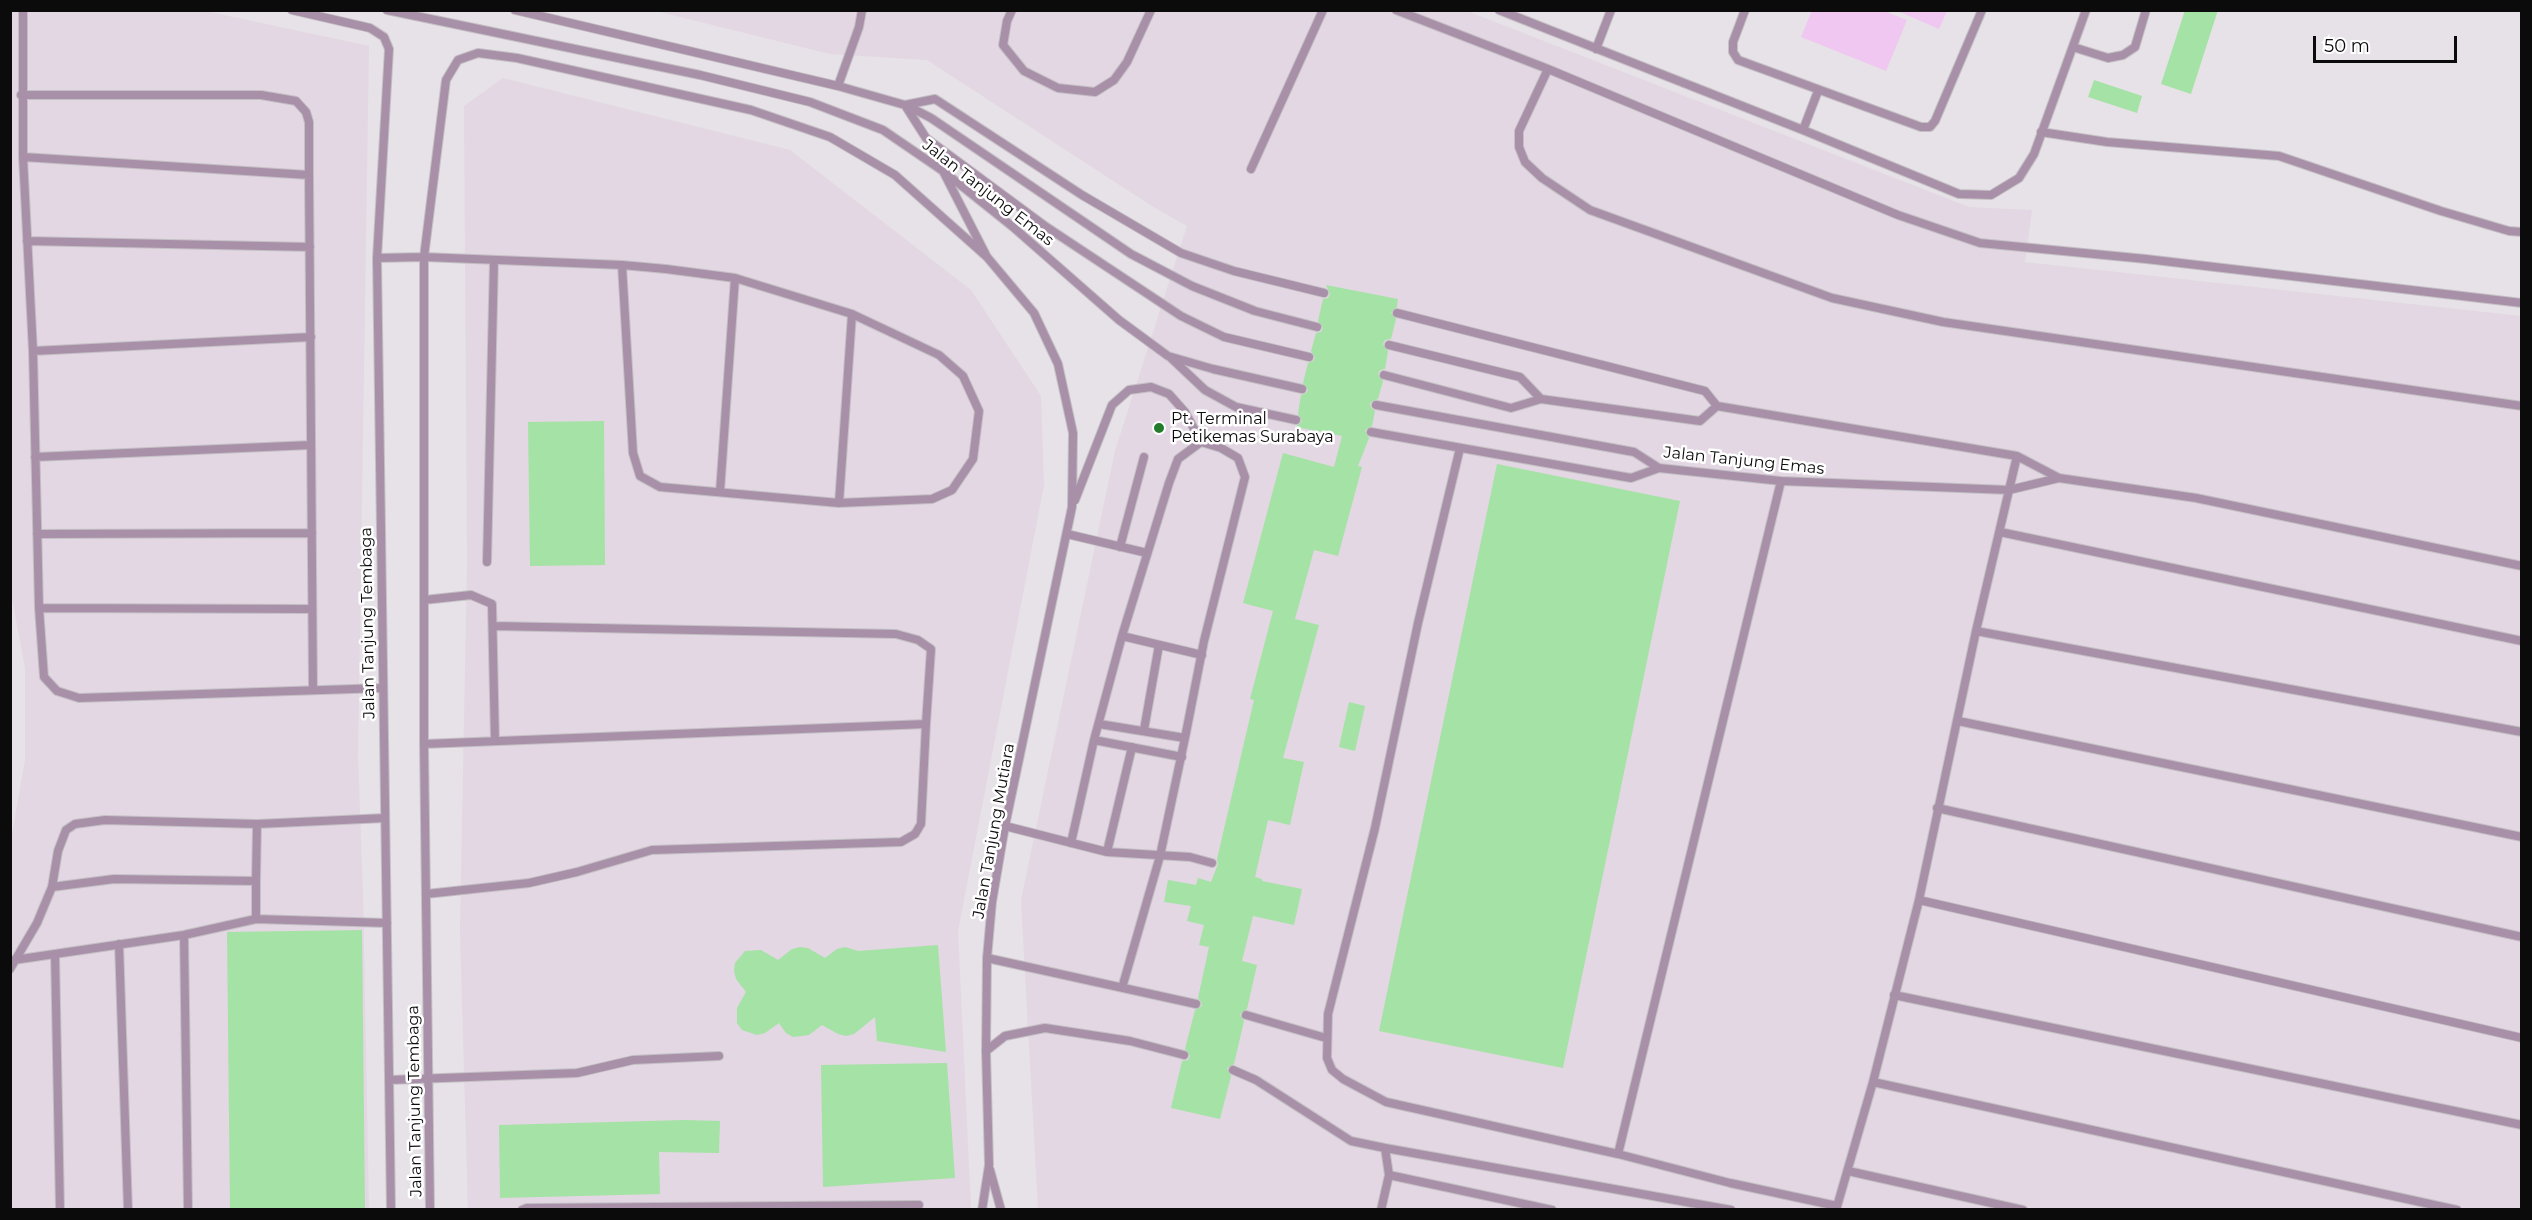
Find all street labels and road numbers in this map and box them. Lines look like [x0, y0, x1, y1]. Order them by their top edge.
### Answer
street label: Jalan Tanjung Emas [919, 136, 1057, 250]
street label: Jalan Tanjung Emas [1663, 443, 1825, 479]
street label: Jalan Tanjung Tembaga [357, 527, 379, 719]
street label: Jalan Tanjung Mutiara [969, 742, 1019, 920]
street label: Jalan Tanjung Tembaga [404, 1005, 426, 1197]

